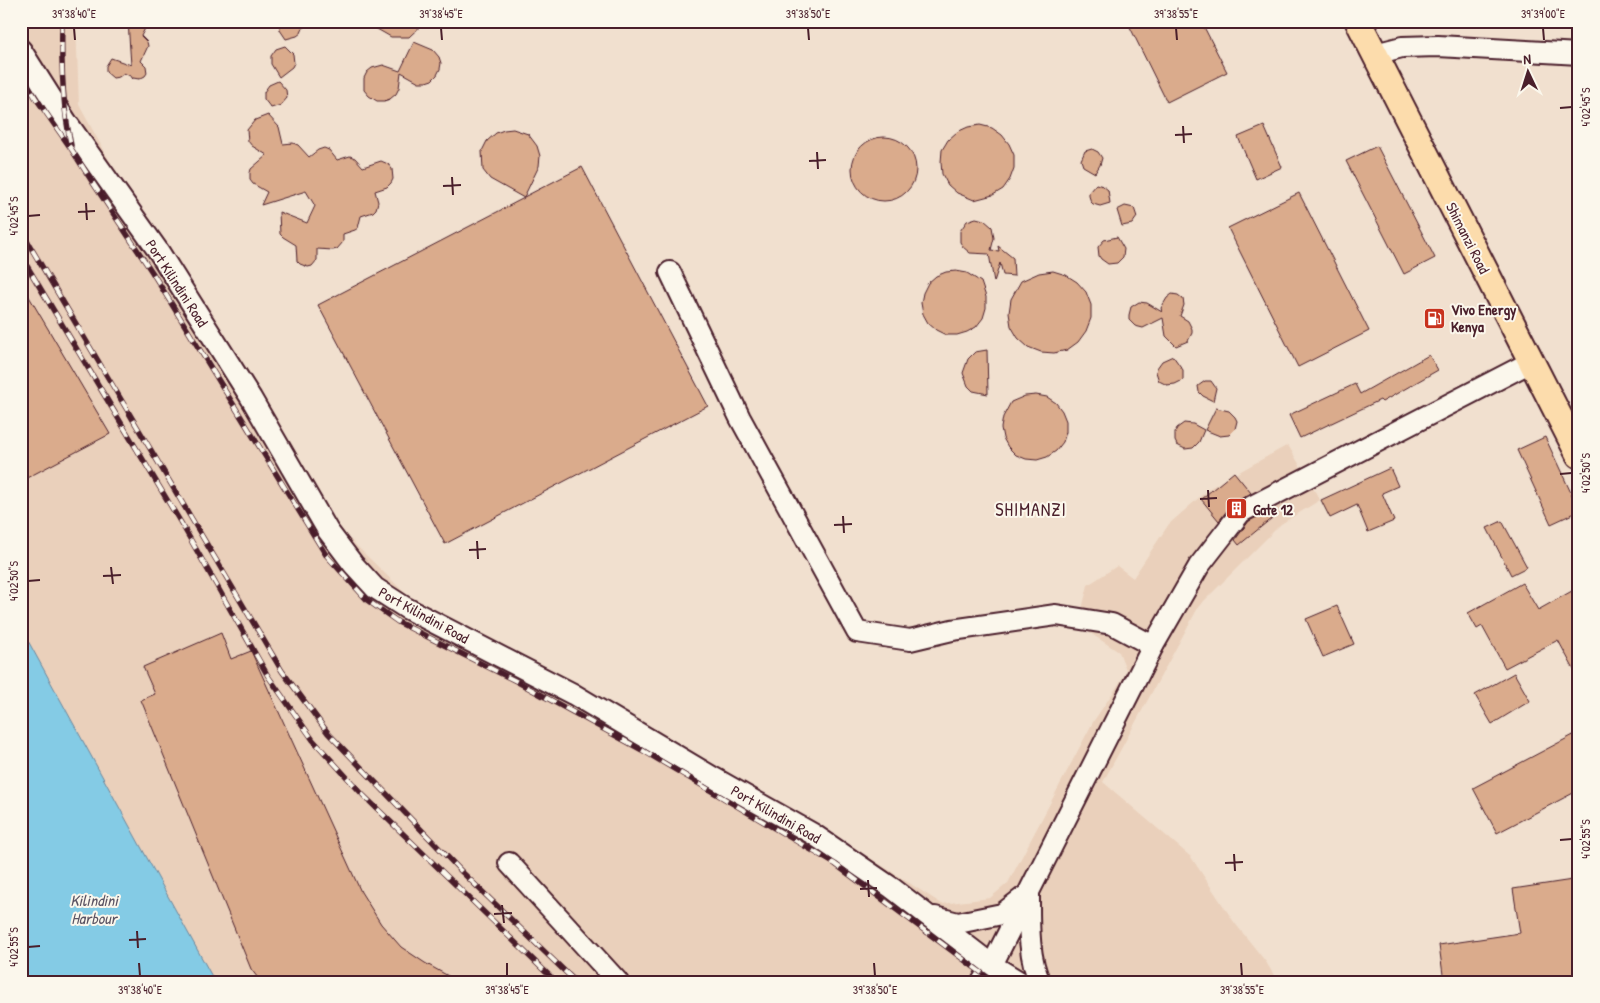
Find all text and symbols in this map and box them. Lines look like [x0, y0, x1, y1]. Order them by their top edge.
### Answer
text: 39°38'40"E [52, 5, 97, 22]
text: 39°38'45"E [419, 5, 464, 22]
text: 39°38'50"E [786, 5, 831, 22]
text: 39°38'55"E [1154, 5, 1199, 22]
text: 39°39'00"E [1521, 5, 1566, 22]
north arrow [1502, 48, 1552, 98]
text: N [1523, 49, 1532, 68]
text: 4°02'45"S [1577, 87, 1594, 126]
text: 4°02'45"S [5, 196, 22, 235]
street label: Shimanzi Road [1441, 199, 1495, 277]
street label: Port Kilindini Road [141, 235, 213, 331]
place label: Vivo Energy Kenya [1451, 299, 1517, 338]
fuel station icon: Vivo Energy Kenya [1423, 306, 1447, 330]
text: 4°02'50"S [1577, 453, 1594, 493]
district label: SHIMANZI [995, 497, 1067, 522]
building icon: Gate 12 [1225, 497, 1249, 521]
place label: Gate 12 [1253, 499, 1294, 520]
text: 4°02'50"S [5, 561, 22, 601]
street label: Port Kilindini Road [375, 581, 473, 649]
street label: Port Kilindini Road [727, 780, 825, 848]
text: 4°02'55"S [1577, 819, 1594, 859]
water label: Kilindini Harbour [70, 889, 119, 929]
text: 4°02'55"S [5, 927, 22, 967]
text: 39°38'40"E [118, 981, 163, 998]
text: 39°38'45"E [485, 981, 530, 998]
text: 39°38'50"E [853, 981, 898, 998]
text: 39°38'55"E [1220, 981, 1265, 998]

